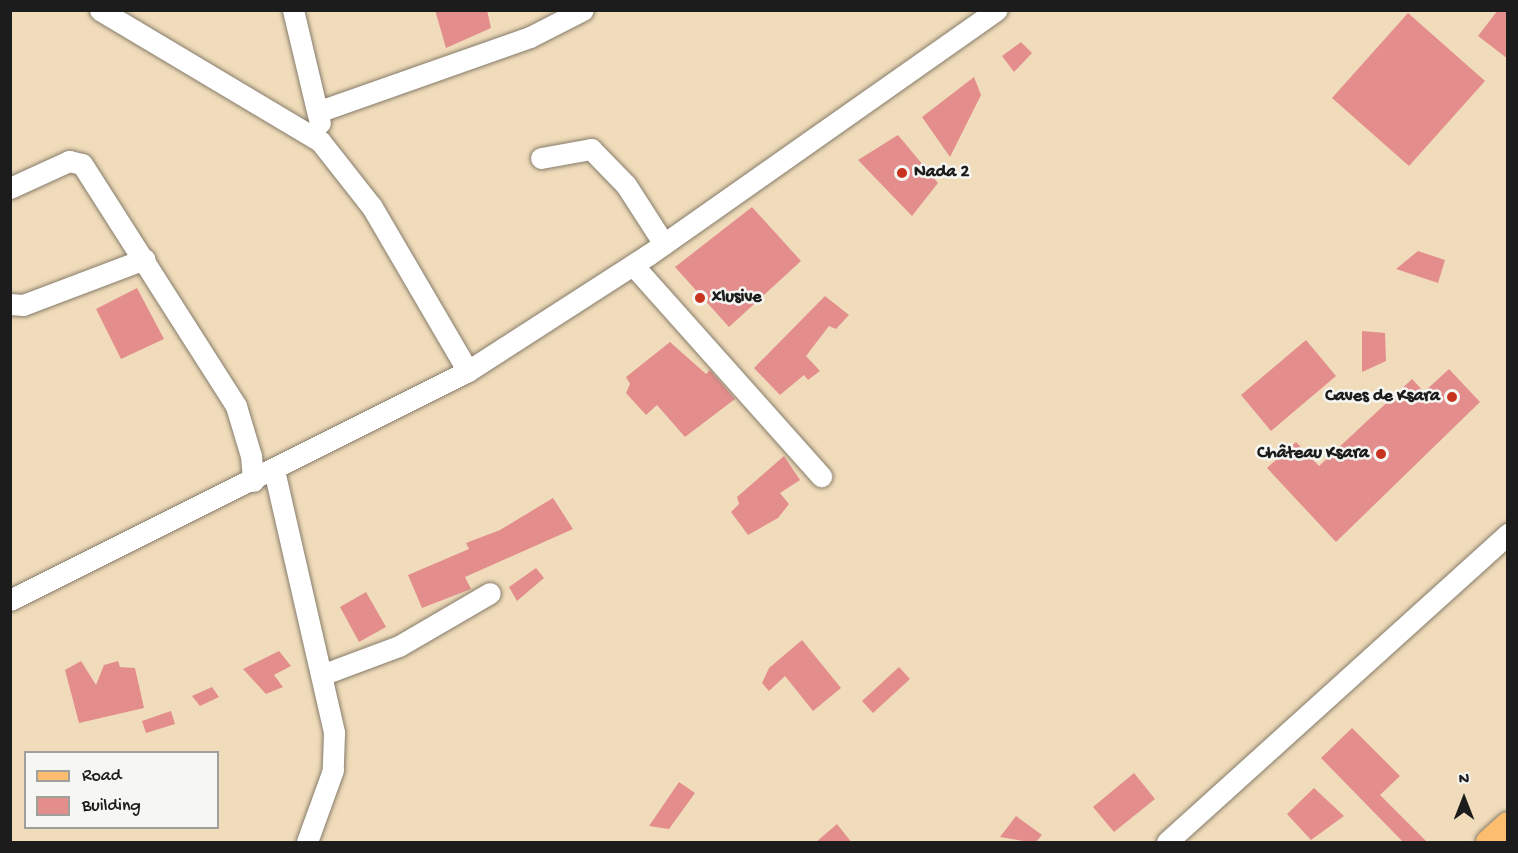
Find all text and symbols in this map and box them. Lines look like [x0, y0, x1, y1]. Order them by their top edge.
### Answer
place label: Nada 2 [914, 162, 969, 184]
marker: Nada 2 [895, 166, 909, 180]
place label: xlusive [712, 287, 762, 309]
marker: xlusive [693, 291, 707, 305]
place label: Caves de Ksara [1325, 386, 1440, 408]
marker: Caves de Ksara [1445, 390, 1459, 404]
place label: Château Ksara [1257, 443, 1369, 465]
marker: Château Ksara [1374, 447, 1388, 461]
legend [24, 751, 219, 829]
text: Road [82, 766, 121, 787]
north arrow [1434, 769, 1494, 829]
text: N [1459, 771, 1469, 790]
text: Building [82, 796, 141, 817]

